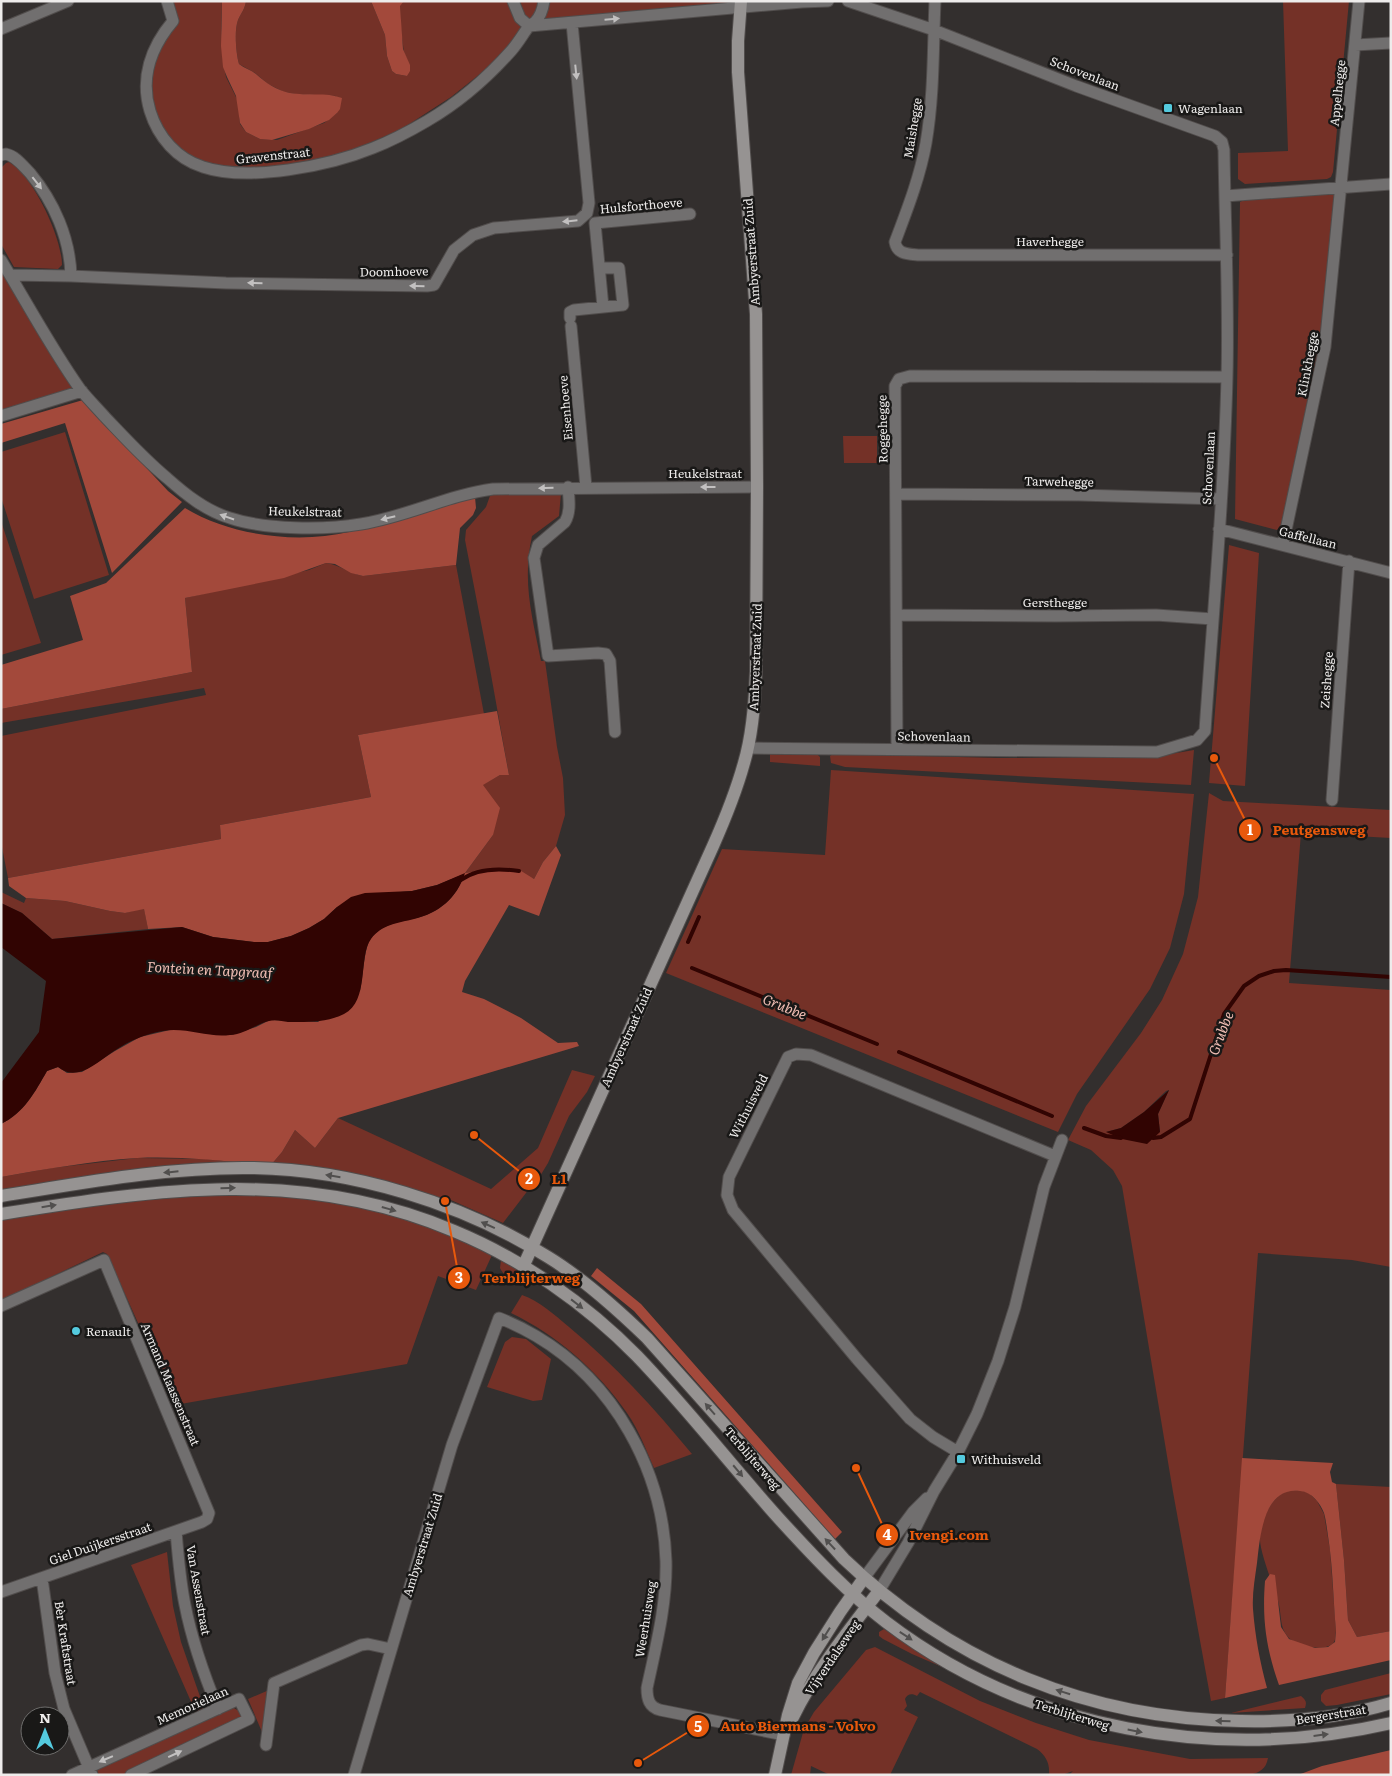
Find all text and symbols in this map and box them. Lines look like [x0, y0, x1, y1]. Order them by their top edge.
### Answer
one-way arrow [605, 15, 621, 23]
street label: Schovenlaan [1047, 51, 1123, 95]
street label: Appelhegge [1325, 59, 1349, 127]
one-way arrow [572, 64, 580, 80]
street label: Maishegge [898, 96, 926, 160]
place label: Wagenlaan [1178, 99, 1243, 117]
marker: Wagenlaan [1162, 102, 1174, 114]
street label: Gravenstraat [235, 142, 311, 168]
one-way arrow [32, 176, 43, 189]
street label: Hulsforthoeve [599, 192, 683, 218]
street label: Ambyerstraat Zuid [738, 197, 764, 306]
one-way arrow [562, 217, 578, 225]
street label: Haverhegge [1016, 232, 1084, 250]
street label: Doomhoeve [359, 261, 429, 281]
one-way arrow [246, 279, 262, 287]
one-way arrow [409, 282, 425, 290]
street label: Klinkhegge [1292, 330, 1322, 398]
street label: Eisenhoeve [553, 375, 577, 441]
street label: Roggehegge [872, 395, 892, 463]
street label: Schovenlaan [1197, 431, 1219, 505]
street label: Heukelstraat [668, 464, 742, 482]
street label: Tarwehegge [1024, 471, 1094, 491]
one-way arrow [700, 483, 716, 491]
one-way arrow [538, 484, 554, 492]
street label: Heukelstraat [268, 501, 342, 521]
one-way arrow [219, 513, 234, 521]
one-way arrow [380, 514, 395, 522]
street label: Gaffellaan [1277, 521, 1339, 553]
street label: Gersthegge [1023, 593, 1087, 611]
street label: Ambyerstraat Zuid [744, 602, 766, 711]
street label: Zeishegge [1315, 651, 1337, 709]
street label: Schovenlaan [897, 726, 971, 746]
callout: Peutgensweg [1238, 815, 1376, 844]
text: 1 [1247, 817, 1253, 840]
text: Peutgensweg [1272, 819, 1366, 839]
water label: Fontein en Tapgraaf [147, 956, 275, 982]
street label: Ambyerstraat Zuid [596, 984, 656, 1090]
water label: Grubbe [760, 988, 810, 1024]
water label: Grubbe [1202, 1008, 1238, 1058]
street label: Withuisveld [724, 1070, 772, 1141]
callout: L1 [516, 1164, 576, 1193]
text: 2 [525, 1166, 533, 1189]
one-way arrow [163, 1168, 179, 1176]
text: L1 [552, 1168, 567, 1188]
one-way arrow [325, 1172, 341, 1180]
one-way arrow [221, 1184, 237, 1192]
one-way arrow [42, 1202, 58, 1210]
one-way arrow [381, 1205, 396, 1213]
one-way arrow [481, 1221, 495, 1229]
callout: Terblijterweg [447, 1263, 590, 1292]
text: 3 [455, 1265, 463, 1288]
text: Terblijterweg [482, 1267, 581, 1287]
one-way arrow [571, 1299, 584, 1310]
street label: Armand Maassenstraat [137, 1320, 205, 1449]
place label: Renault [86, 1322, 131, 1340]
marker: Renault [70, 1325, 82, 1337]
one-way arrow [704, 1404, 716, 1416]
street label: Terblijterweg [721, 1423, 786, 1493]
place label: Withuisveld [971, 1450, 1042, 1468]
marker: Withuisveld [955, 1453, 967, 1465]
one-way arrow [733, 1465, 744, 1478]
street label: Ambyerstraat Zuid [398, 1490, 447, 1599]
street label: Giel Duijkersstraat [46, 1517, 154, 1569]
callout: Ivengi.com [874, 1520, 999, 1549]
text: 4 [882, 1522, 892, 1545]
text: Ivengi.com [909, 1524, 989, 1544]
one-way arrow [824, 1538, 836, 1550]
street label: Van Assenstraat [182, 1543, 216, 1637]
street label: Weerhuisweg [630, 1579, 660, 1659]
street label: Bèr Kraftstraat [50, 1600, 82, 1687]
street label: Vijverdalseweg [800, 1616, 864, 1698]
one-way arrow [821, 1628, 830, 1641]
one-way arrow [899, 1631, 913, 1641]
street label: Memorielaan [153, 1681, 231, 1729]
one-way arrow [1056, 1688, 1071, 1695]
street label: Terblijterweg [1032, 1694, 1112, 1734]
street label: Bergerstraat [1295, 1700, 1368, 1728]
north arrow [20, 1706, 70, 1756]
text: N [39, 1707, 51, 1727]
callout: Auto Biermans - Volvo [685, 1712, 885, 1741]
text: 5 [694, 1714, 702, 1737]
text: Auto Biermans - Volvo [720, 1715, 876, 1735]
one-way arrow [1214, 1717, 1230, 1725]
one-way arrow [1128, 1727, 1144, 1735]
one-way arrow [1314, 1731, 1330, 1739]
one-way arrow [168, 1750, 182, 1758]
one-way arrow [99, 1755, 113, 1763]

